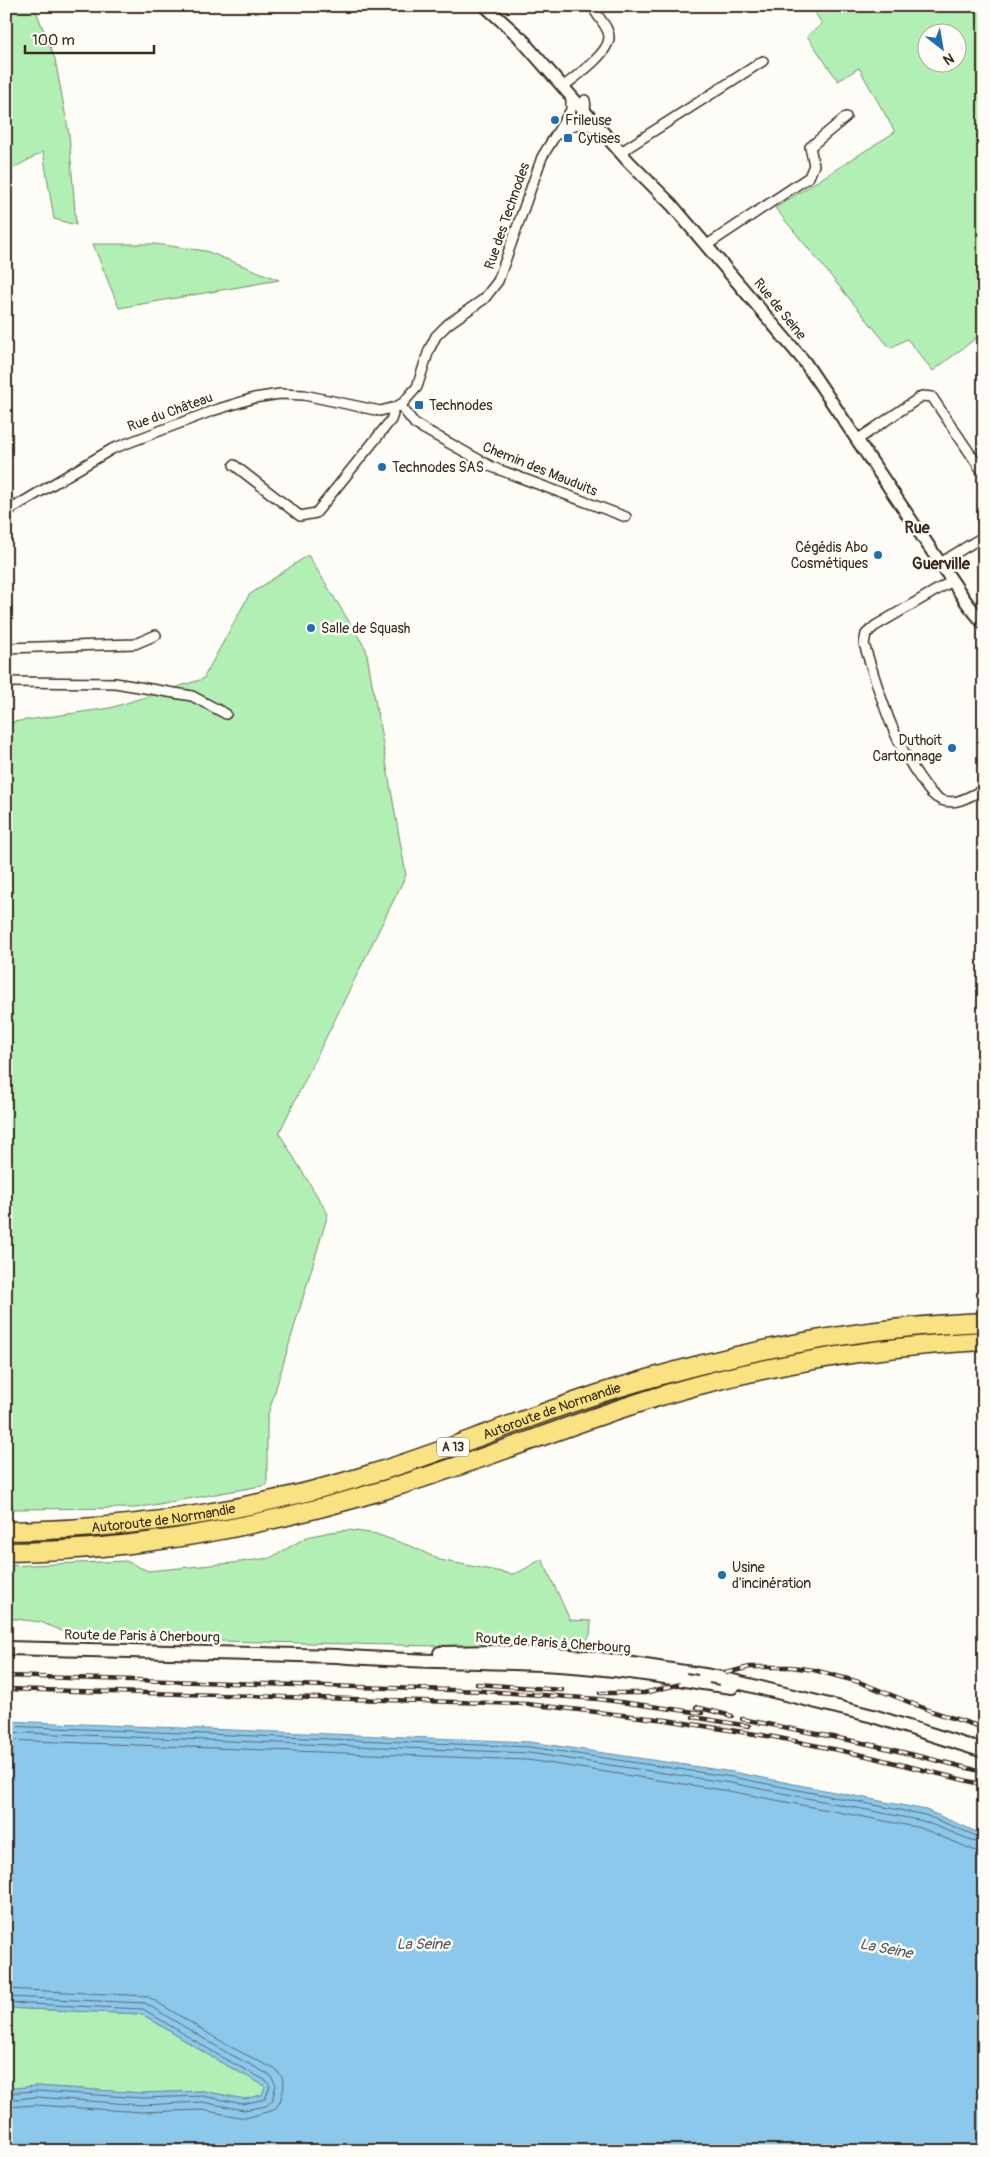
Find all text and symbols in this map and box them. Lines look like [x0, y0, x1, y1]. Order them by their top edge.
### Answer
scale bar [25, 22, 154, 54]
north arrow [918, 22, 968, 72]
text: 100 m [32, 31, 75, 50]
text: N [940, 49, 957, 68]
place label: Frileuse [565, 112, 611, 129]
marker: Frileuse [549, 114, 561, 126]
place label: Cytises [578, 130, 621, 147]
marker: Cytises [562, 132, 574, 144]
street label: Rue des Technodes [481, 160, 533, 272]
street label: Rue de Seine [750, 275, 810, 343]
street label: Rue du Château [125, 389, 215, 435]
place label: Technodes [429, 397, 493, 414]
marker: Technodes [413, 399, 425, 411]
street label: Chemin des Mauduits [480, 438, 601, 500]
place label: Technodes SAS [392, 459, 484, 476]
marker: Technodes SAS [376, 461, 388, 473]
district label: Rue [904, 518, 931, 538]
place label: Cégédis Abo Cosmétiques [791, 539, 869, 572]
marker: Cégédis Abo Cosmétiques [872, 549, 884, 561]
district label: Guerville [912, 554, 971, 574]
place label: Salle de Squash [321, 620, 410, 637]
marker: Salle de Squash [305, 622, 317, 634]
place label: Duthoit Cartonnage [873, 732, 942, 765]
marker: Duthoit Cartonnage [946, 742, 958, 754]
street label: Autoroute de Normandie [480, 1379, 623, 1443]
road number: A 13 [437, 1438, 469, 1456]
street label: Autoroute de Normandie [91, 1500, 237, 1536]
place label: Usine d'incinération [732, 1559, 811, 1592]
marker: Usine d'incinération [716, 1569, 728, 1581]
street label: Route de Paris à Cherbourg [64, 1626, 220, 1646]
street label: Route de Paris à Cherbourg [475, 1629, 631, 1657]
water label: La Seine [396, 1935, 451, 1954]
water label: La Seine [858, 1935, 916, 1964]

